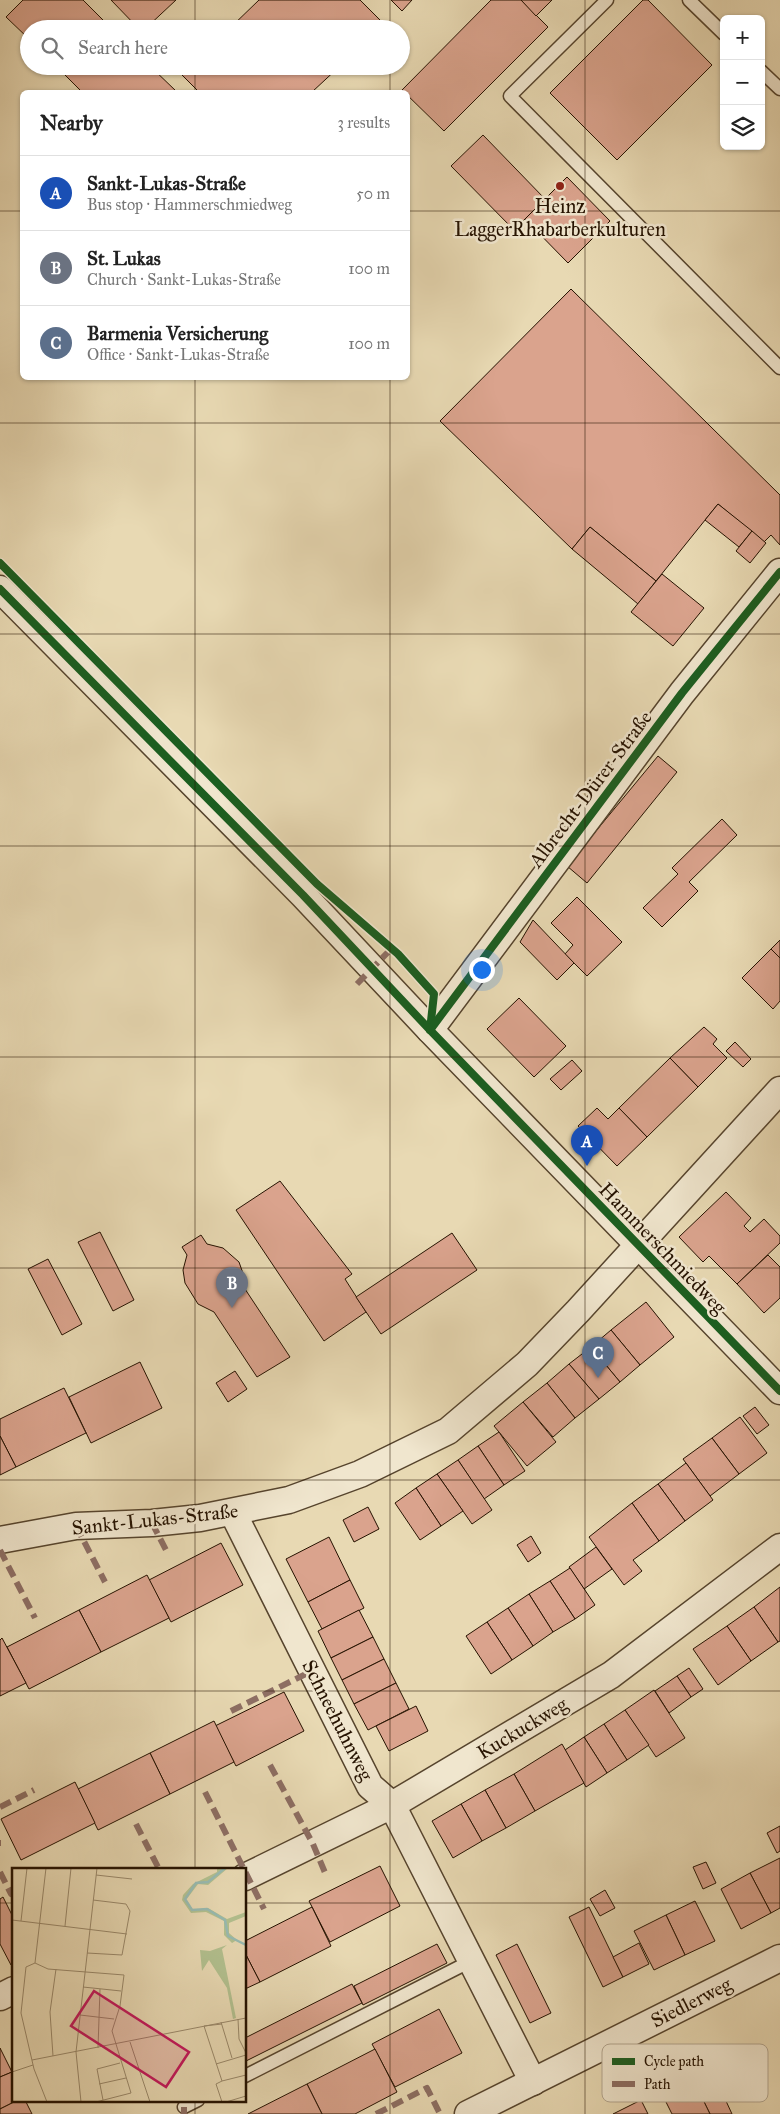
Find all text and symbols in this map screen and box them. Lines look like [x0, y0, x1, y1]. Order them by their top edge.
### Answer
map controls [720, 15, 765, 150]
button: + [720, 15, 765, 60]
search box [20, 20, 410, 75]
icon: search [38, 34, 66, 62]
text: Search here [78, 36, 168, 59]
button: − [720, 60, 765, 105]
button: layers [720, 105, 765, 150]
text: Nearby [40, 110, 103, 136]
text: 3 results [337, 113, 390, 132]
text: Sankt-Lukas-Straße [87, 172, 246, 195]
marker: Heinz LaggerRhabarberkulturen [554, 180, 566, 192]
text: A [51, 184, 61, 203]
text: 50 m [356, 184, 390, 203]
place label: Heinz LaggerRhabarberkulturen [454, 194, 666, 242]
text: Bus stop · Hammerschmiedweg [87, 195, 292, 214]
text: St. Lukas [87, 247, 161, 270]
text: B [51, 259, 61, 278]
text: 100 m [348, 259, 390, 278]
text: Church · Sankt-Lukas-Straße [87, 270, 281, 289]
text: Barmenia Versicherung [87, 322, 268, 345]
text: C [51, 334, 61, 353]
text: 100 m [348, 334, 390, 353]
text: Office · Sankt-Lukas-Straße [87, 345, 269, 364]
street label: Albrecht-Dürer-Straße [523, 706, 657, 873]
your location [469, 957, 495, 983]
pin: A [571, 1125, 603, 1166]
street label: Hammerschmiedweg [594, 1177, 732, 1320]
pin: B [216, 1267, 248, 1308]
pin: C [582, 1337, 614, 1378]
street label: Sankt-Lukas-Straße [71, 1498, 239, 1540]
street label: Schneehuhnweg [296, 1656, 379, 1786]
street label: Kuckuckweg [472, 1691, 573, 1765]
inset map [12, 1868, 246, 2102]
street label: Siedlerweg [647, 1971, 736, 2033]
legend [602, 2044, 768, 2102]
text: Cycle path [644, 2053, 704, 2070]
text: Path [644, 2076, 671, 2093]

